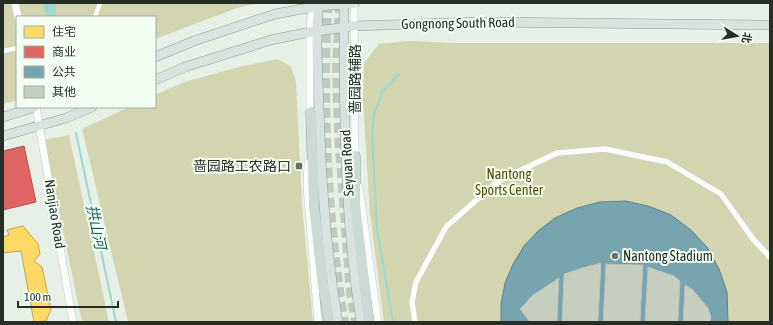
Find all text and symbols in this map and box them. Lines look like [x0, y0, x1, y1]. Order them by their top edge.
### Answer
street label: Gongnong South Road [401, 14, 515, 32]
legend [16, 16, 156, 108]
north arrow [717, 16, 757, 56]
text: 住宅 [52, 25, 76, 39]
text: 北 [740, 31, 754, 44]
street label: 啬园路辅路 [347, 44, 363, 114]
text: 商业 [52, 45, 76, 59]
text: 公共 [52, 65, 76, 79]
text: 其他 [52, 85, 76, 99]
street label: Seyuan Road [337, 129, 357, 197]
place label: 啬园路工农路口 [193, 158, 291, 174]
marker: 啬园路工农路口 [294, 161, 304, 171]
park label: Nantong Sports Center [475, 166, 544, 198]
street label: Nanjiao Road [42, 178, 68, 250]
water label: 拱山河 [83, 203, 110, 254]
place label: Nantong Stadium [623, 248, 713, 264]
marker: Nantong Stadium [610, 251, 620, 261]
scale bar [18, 283, 118, 309]
text: 100 m [24, 290, 51, 304]

